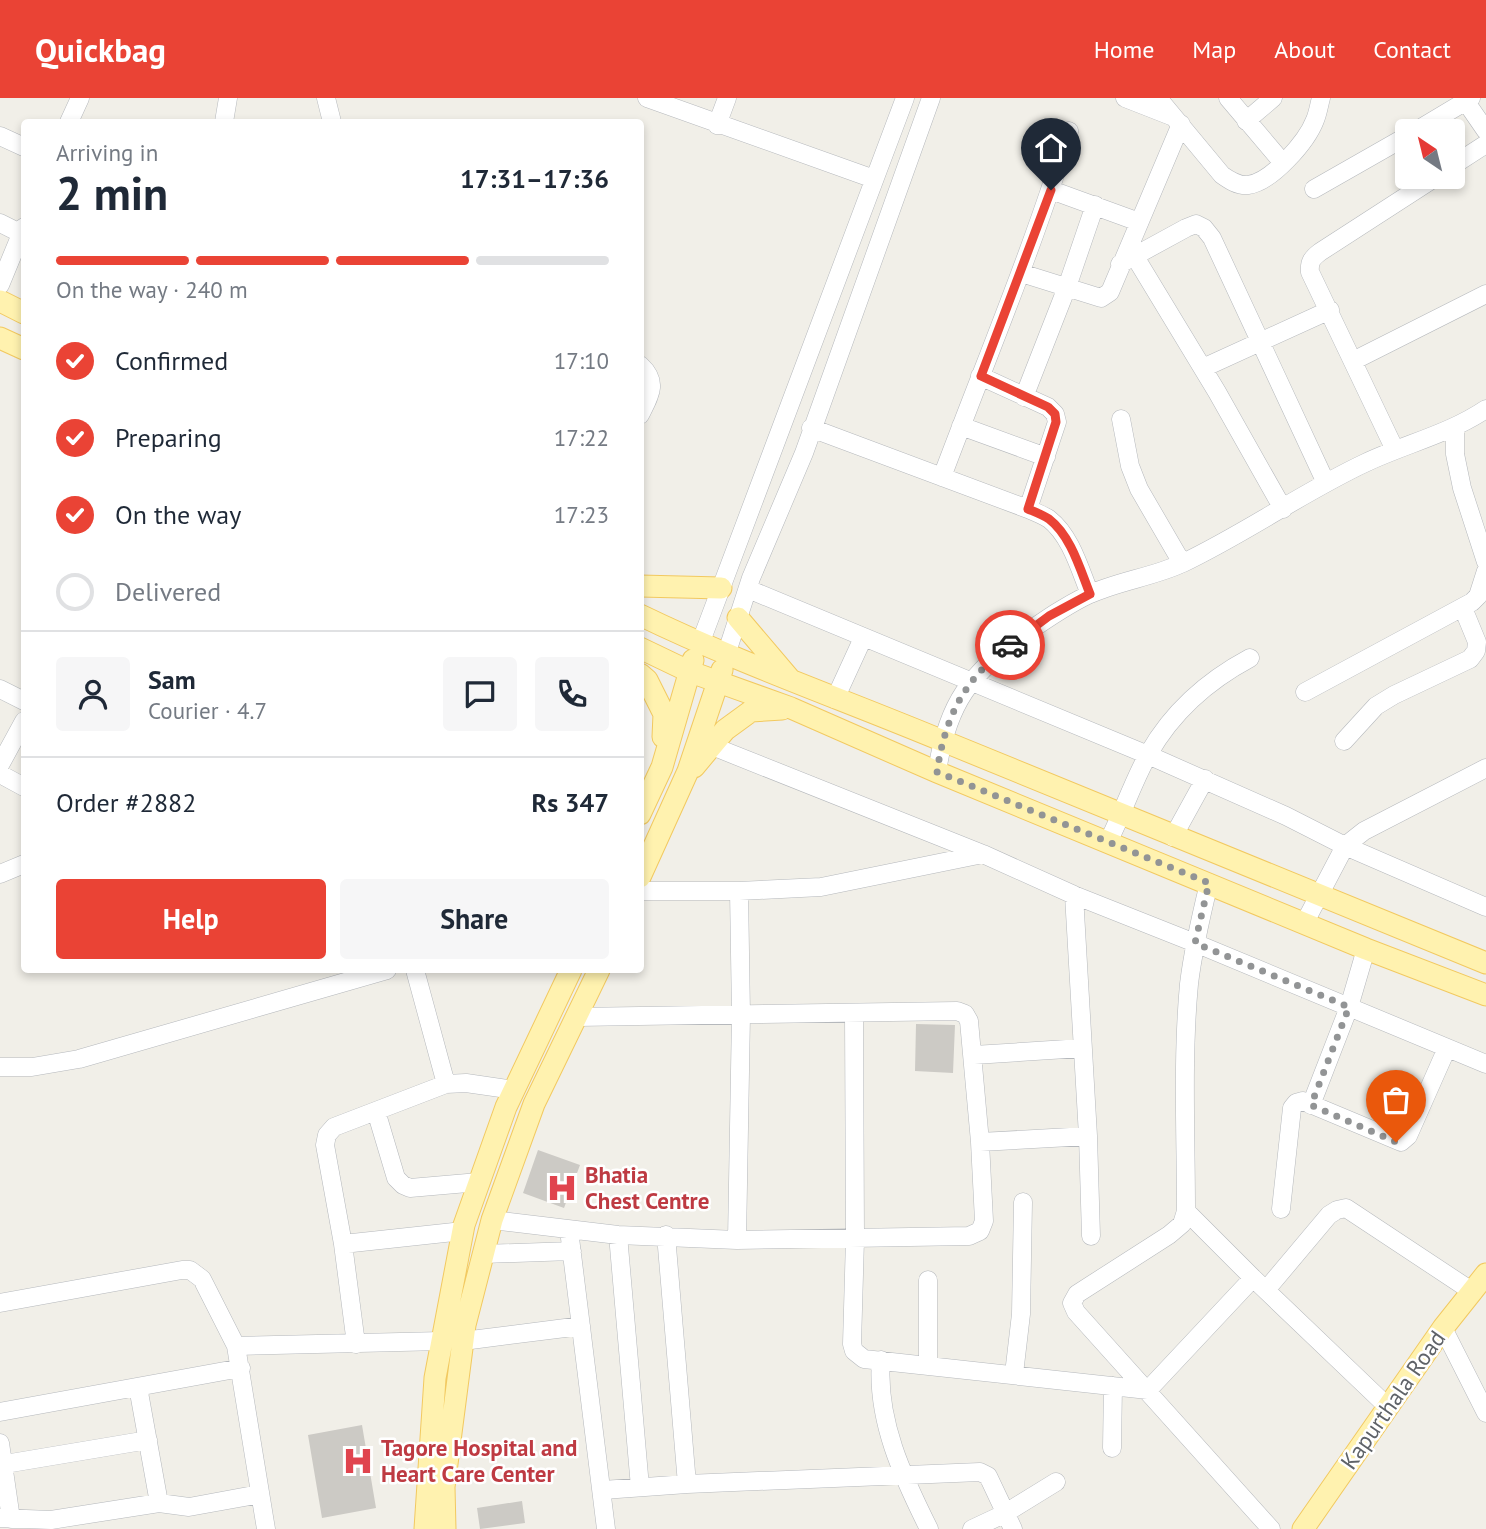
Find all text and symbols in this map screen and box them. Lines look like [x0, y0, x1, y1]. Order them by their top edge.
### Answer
text: Quickbag [35, 28, 166, 71]
text: Home [1094, 34, 1154, 65]
text: Map [1192, 34, 1236, 65]
text: About [1274, 34, 1335, 65]
text: Contact [1373, 34, 1451, 65]
pin [1021, 118, 1081, 190]
north arrow [1395, 119, 1465, 189]
map controls [1395, 119, 1465, 189]
icon: home [1032, 129, 1070, 167]
text: Arriving in [56, 138, 158, 167]
text: 17:31–17:36 [460, 162, 609, 195]
text: 2 min [56, 163, 168, 223]
text: On the way · 240 m [56, 275, 248, 304]
icon: check [56, 342, 94, 380]
text: Confirmed [115, 344, 228, 377]
text: 17:10 [554, 346, 609, 375]
icon: check [56, 419, 94, 457]
text: Preparing [115, 421, 222, 454]
text: 17:22 [554, 423, 609, 452]
icon: check [56, 496, 94, 534]
text: On the way [115, 498, 241, 531]
text: 17:23 [554, 500, 609, 529]
text: Delivered [115, 575, 221, 608]
courier [975, 610, 1045, 680]
icon: car [991, 626, 1029, 664]
button: person [56, 657, 130, 731]
button: chat [443, 657, 517, 731]
button: phone [535, 657, 609, 731]
text: Sam [148, 663, 196, 696]
text: Courier · 4.7 [148, 696, 267, 725]
text: Order #2882 [56, 786, 196, 819]
text: Rs 347 [532, 786, 609, 819]
button: Help [56, 879, 326, 959]
button: Share [340, 879, 609, 959]
pin [1366, 1070, 1426, 1142]
icon: bag [1377, 1081, 1415, 1119]
place label: Bhatia Chest Centre [585, 1160, 709, 1215]
hospital icon: Bhatia Chest Centre [545, 1171, 579, 1205]
street label: Kapurthala Road [1334, 1325, 1451, 1475]
place label: Tagore Hospital and Heart Care Center [381, 1433, 577, 1488]
hospital icon: Tagore Hospital and Heart Care Center [341, 1444, 375, 1478]

